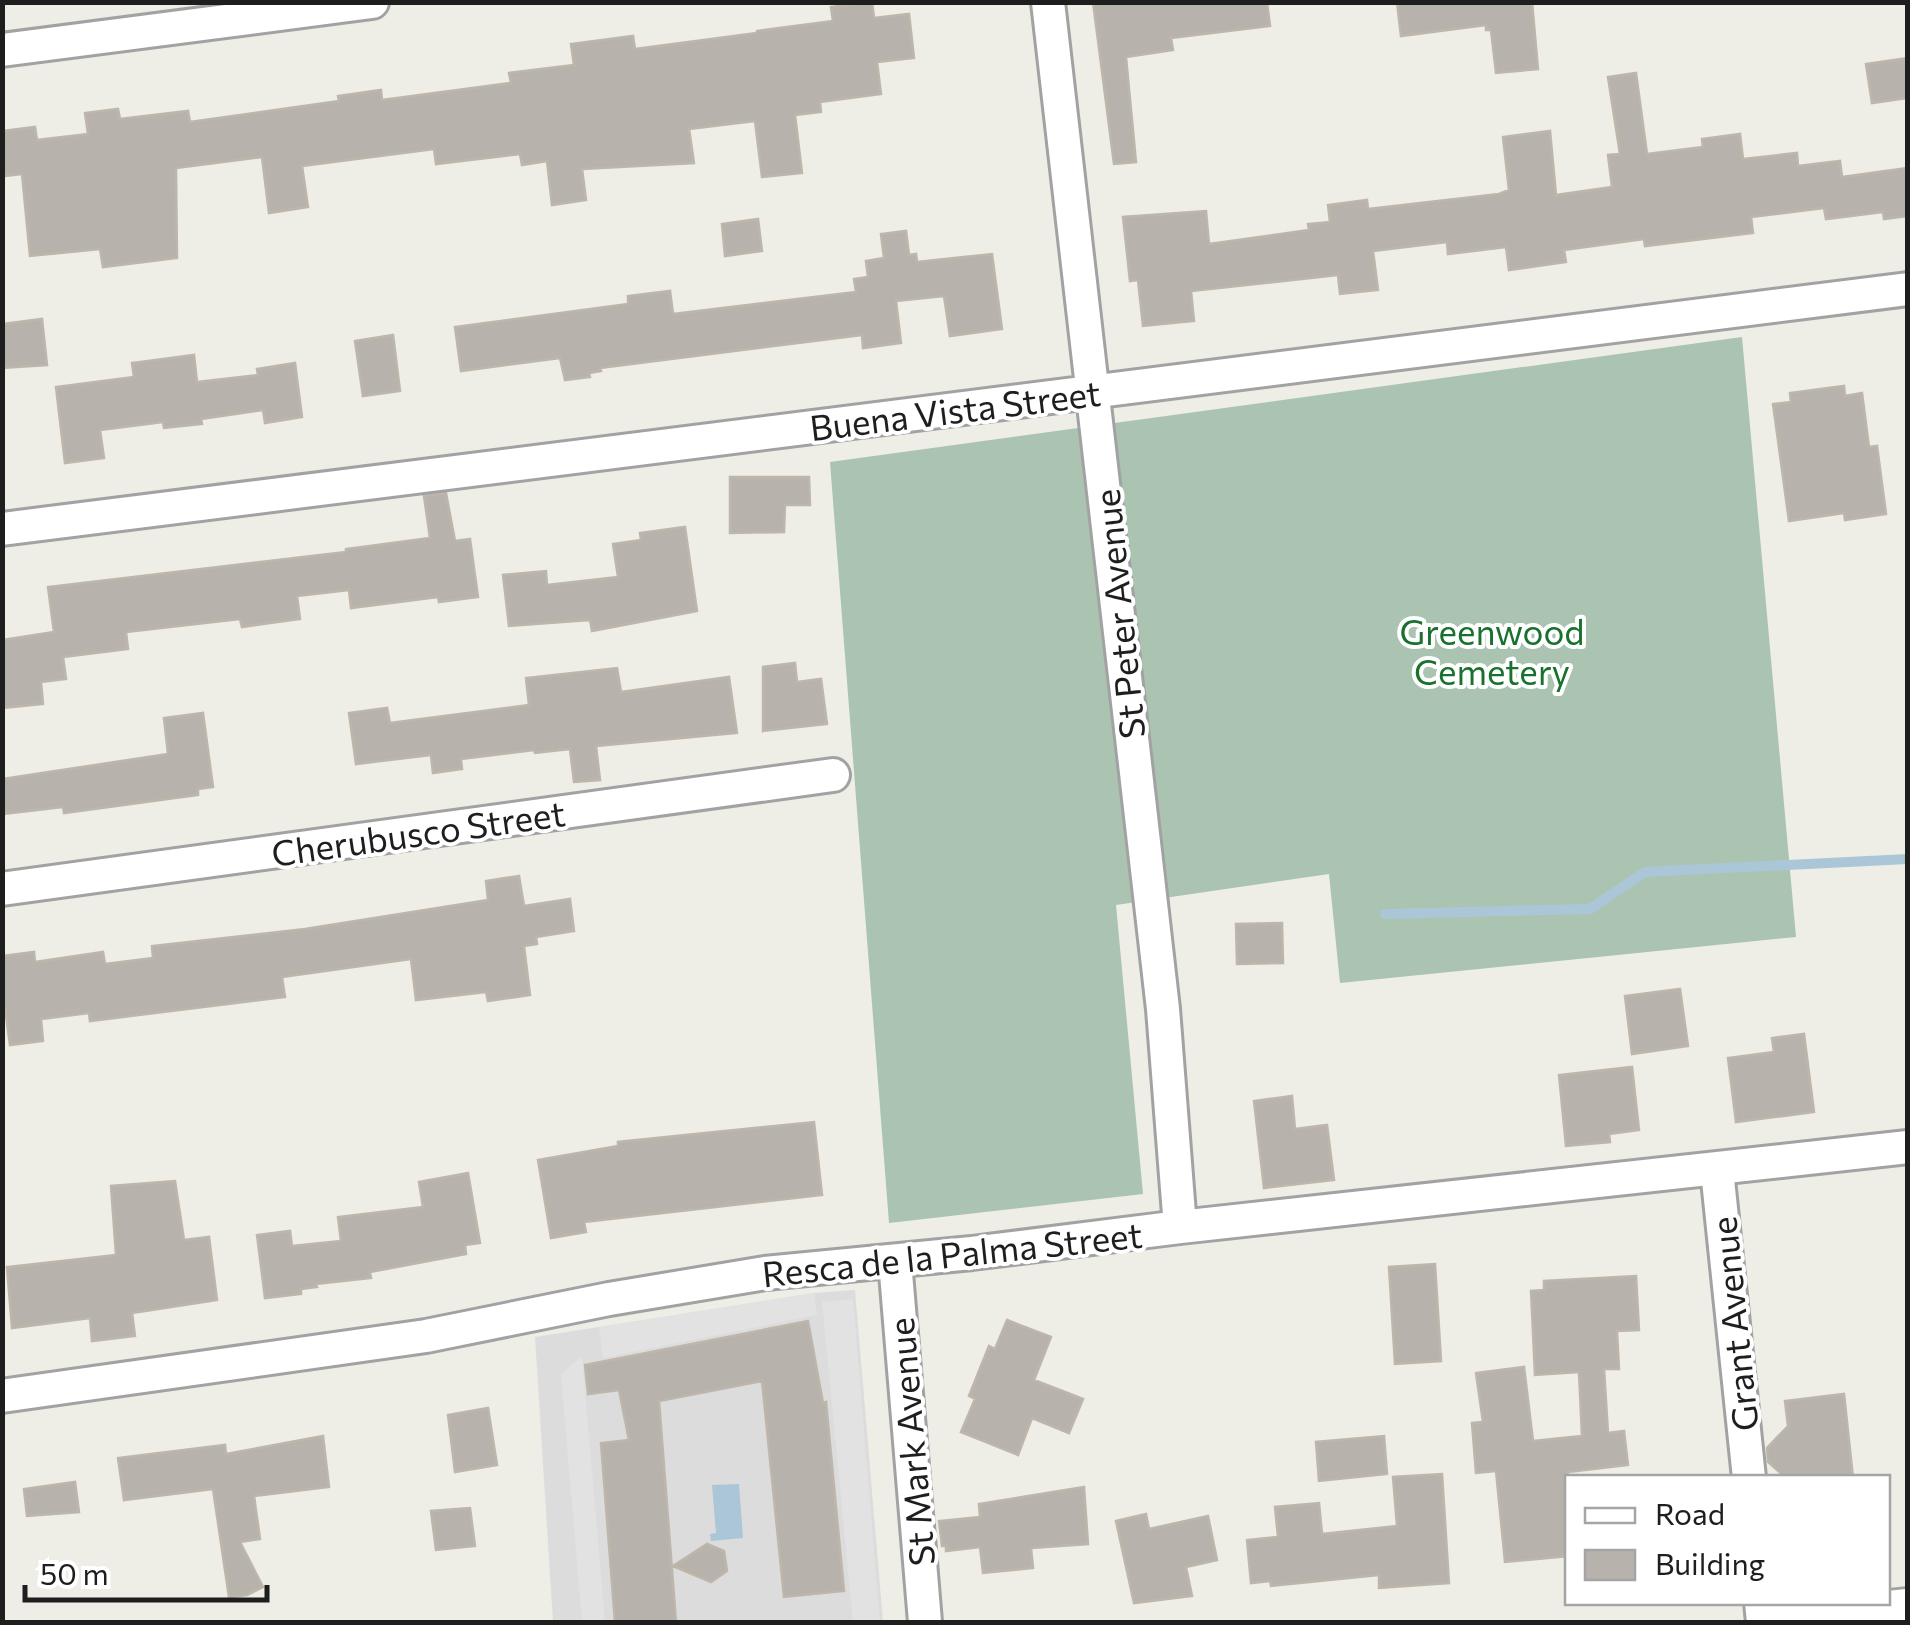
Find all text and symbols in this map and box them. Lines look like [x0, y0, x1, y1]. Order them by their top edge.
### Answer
street label: Buena Vista Street [807, 370, 1103, 448]
street label: St Peter Avenue [1084, 487, 1152, 741]
park label: Greenwood Cemetery [1399, 609, 1585, 692]
street label: Cherubusco Street [268, 790, 568, 874]
street label: Resca de la Palma Street [760, 1212, 1144, 1294]
street label: Grant Avenue [1700, 1215, 1766, 1433]
street label: St Mark Avenue [878, 1316, 942, 1568]
legend [1565, 1475, 1890, 1605]
text: Road [1655, 1494, 1725, 1531]
scale bar [25, 1540, 268, 1602]
text: Building [1655, 1544, 1765, 1581]
text: 50 m [40, 1554, 109, 1591]

